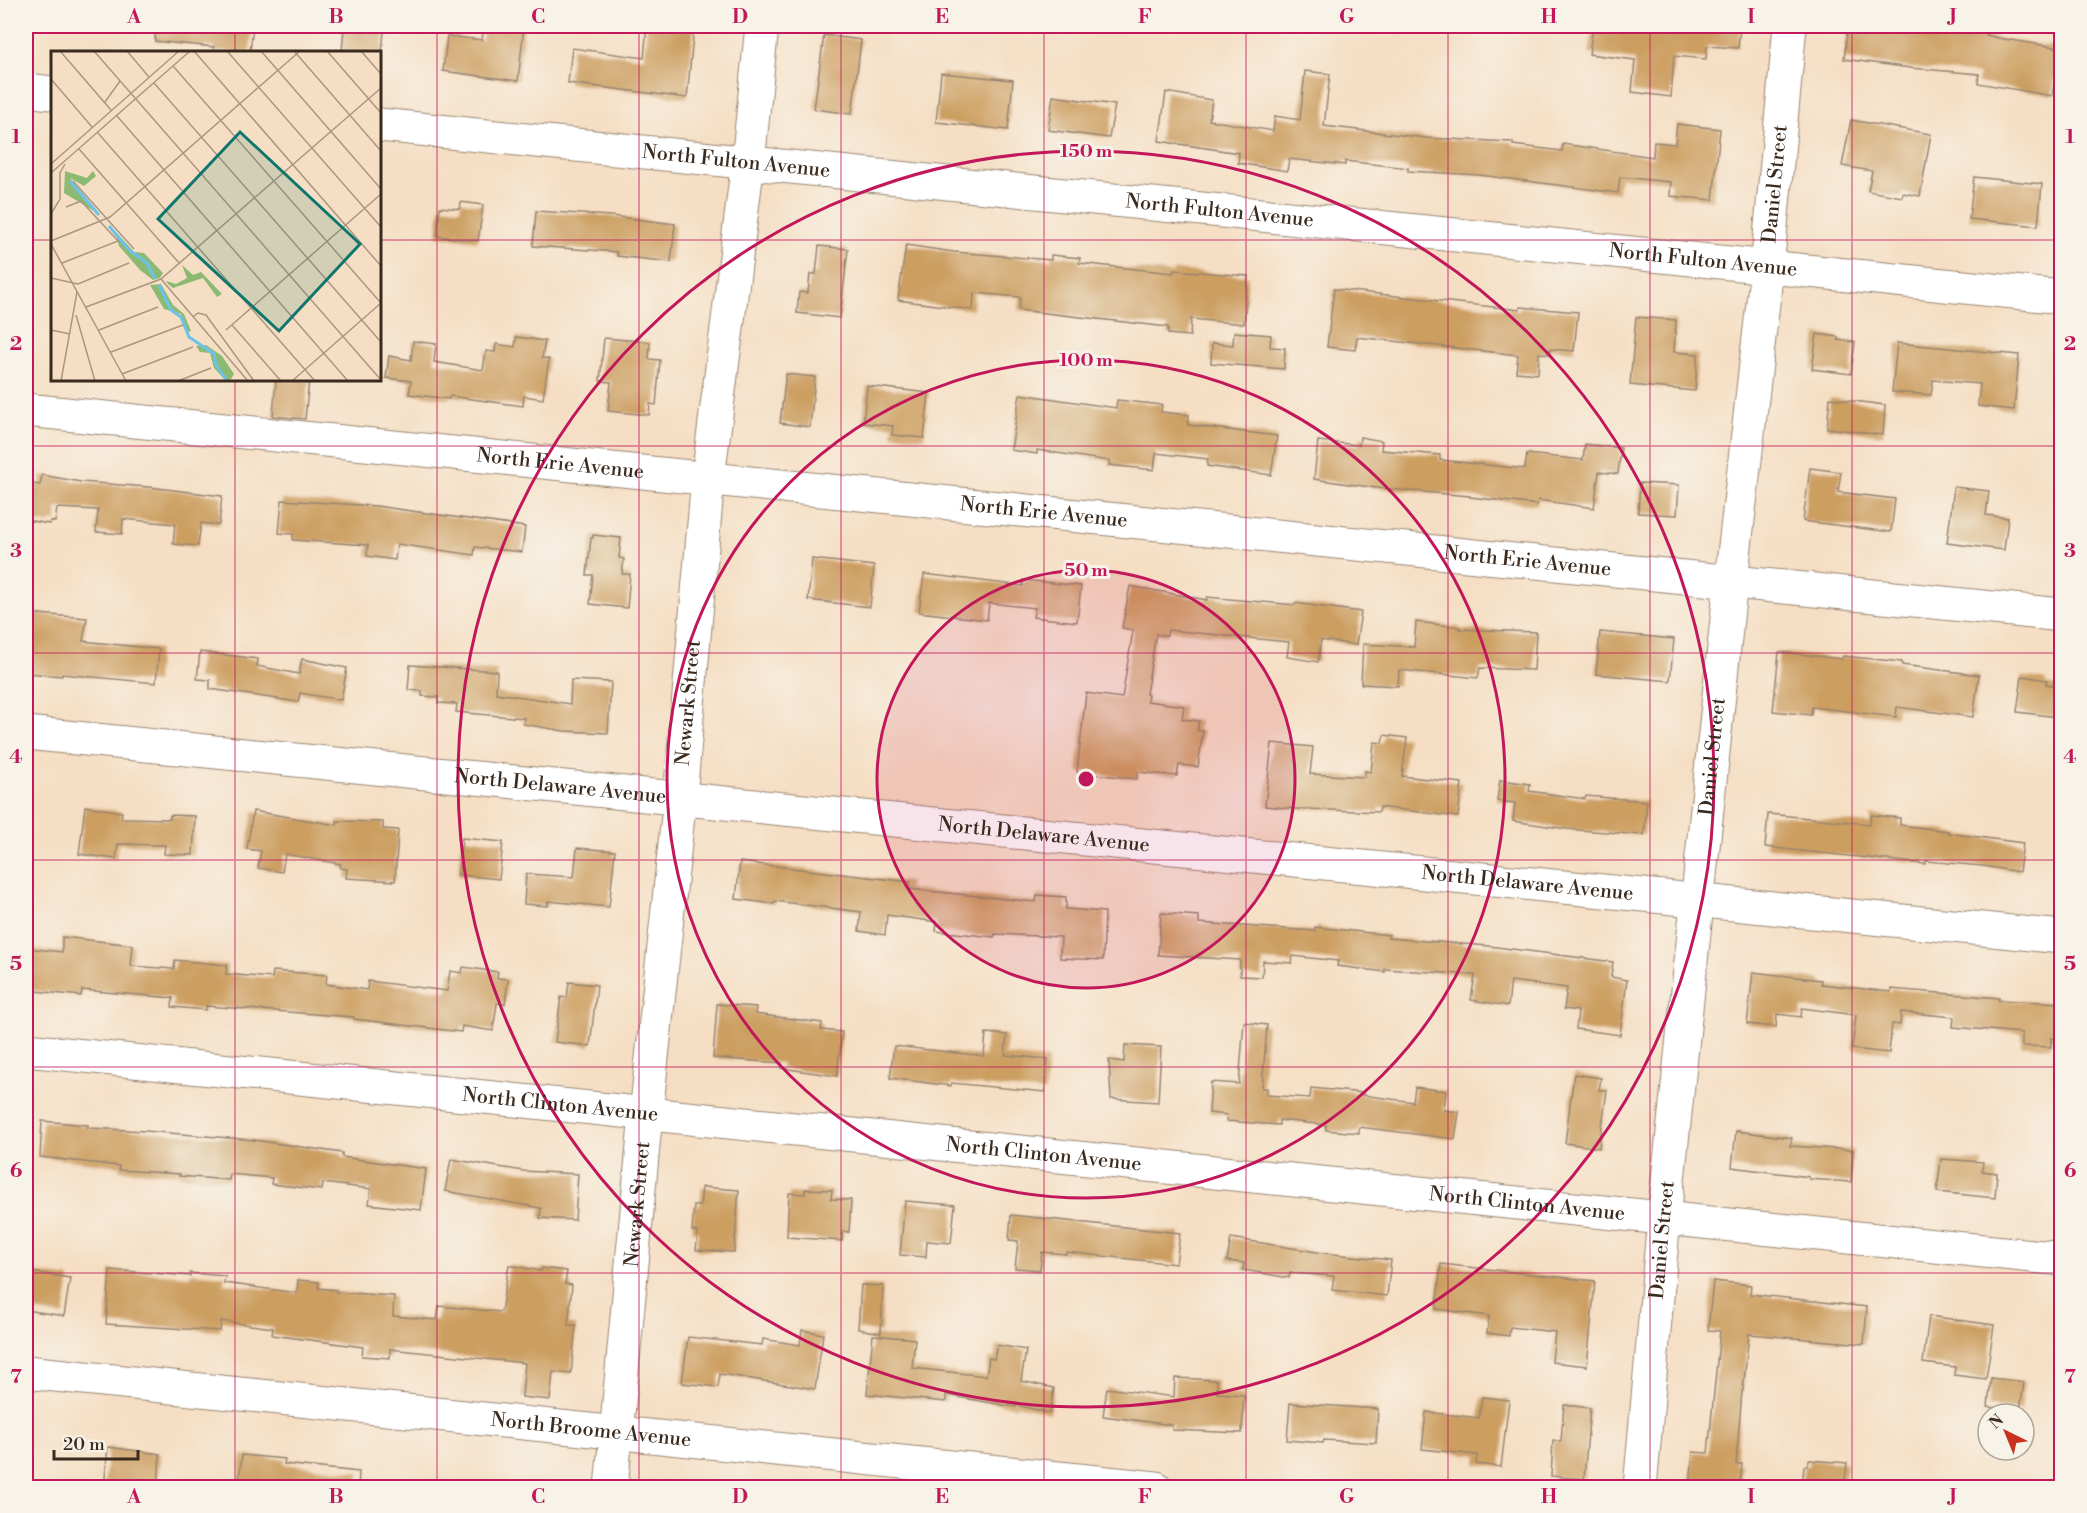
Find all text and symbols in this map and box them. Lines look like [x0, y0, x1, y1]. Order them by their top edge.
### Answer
text: A [126, 5, 142, 30]
text: B [328, 5, 344, 30]
text: C [531, 5, 545, 30]
text: D [732, 5, 748, 30]
text: E [935, 5, 949, 30]
text: F [1138, 5, 1152, 30]
text: G [1339, 5, 1355, 30]
text: H [1541, 5, 1558, 30]
text: I [1747, 5, 1755, 30]
text: J [1946, 5, 1957, 30]
inset map [51, 51, 381, 381]
street label: Daniel Street [1757, 124, 1793, 244]
text: 1 [11, 125, 21, 150]
text: 1 [2065, 125, 2075, 150]
street label: North Fulton Avenue [641, 139, 831, 183]
text: 150 m [1060, 140, 1113, 163]
street label: North Fulton Avenue [1124, 189, 1315, 233]
street label: North Fulton Avenue [1608, 238, 1798, 282]
text: 2 [10, 332, 22, 357]
text: 2 [2064, 332, 2076, 357]
text: 100 m [1059, 349, 1113, 372]
street label: North Erie Avenue [475, 443, 645, 485]
street label: North Erie Avenue [959, 492, 1129, 533]
text: 3 [10, 539, 22, 564]
text: 3 [2064, 539, 2076, 564]
street label: North Erie Avenue [1443, 540, 1612, 582]
text: 50 m [1064, 559, 1108, 582]
street label: Newark Street [670, 639, 706, 767]
street label: Daniel Street [1694, 696, 1731, 817]
text: 4 [9, 745, 23, 770]
text: 4 [2063, 745, 2077, 770]
street label: North Delaware Avenue [453, 763, 667, 810]
centre of rings [1076, 769, 1096, 789]
street label: North Delaware Avenue [937, 812, 1151, 858]
street label: North Delaware Avenue [1420, 860, 1635, 906]
text: 5 [10, 952, 22, 977]
text: 5 [2064, 952, 2076, 977]
street label: North Clinton Avenue [461, 1082, 659, 1127]
street label: North Clinton Avenue [945, 1132, 1143, 1177]
street label: Newark Street [619, 1140, 656, 1268]
text: 6 [10, 1159, 23, 1184]
text: 6 [2064, 1159, 2077, 1184]
street label: Daniel Street [1644, 1180, 1680, 1300]
street label: North Clinton Avenue [1428, 1182, 1626, 1227]
text: 7 [10, 1365, 22, 1390]
text: 7 [2064, 1365, 2076, 1390]
north arrow [1976, 1402, 2036, 1462]
street label: North Broome Avenue [490, 1407, 692, 1453]
text: N [1985, 1410, 2008, 1433]
scale bar [54, 1423, 138, 1461]
text: 20 m [63, 1433, 105, 1456]
text: A [126, 1485, 142, 1510]
text: B [328, 1485, 344, 1510]
text: C [531, 1485, 545, 1510]
text: D [732, 1485, 748, 1510]
text: E [935, 1485, 949, 1510]
text: F [1138, 1485, 1152, 1510]
text: G [1339, 1485, 1355, 1510]
text: H [1541, 1485, 1558, 1510]
text: I [1747, 1485, 1755, 1510]
text: J [1946, 1485, 1957, 1510]

